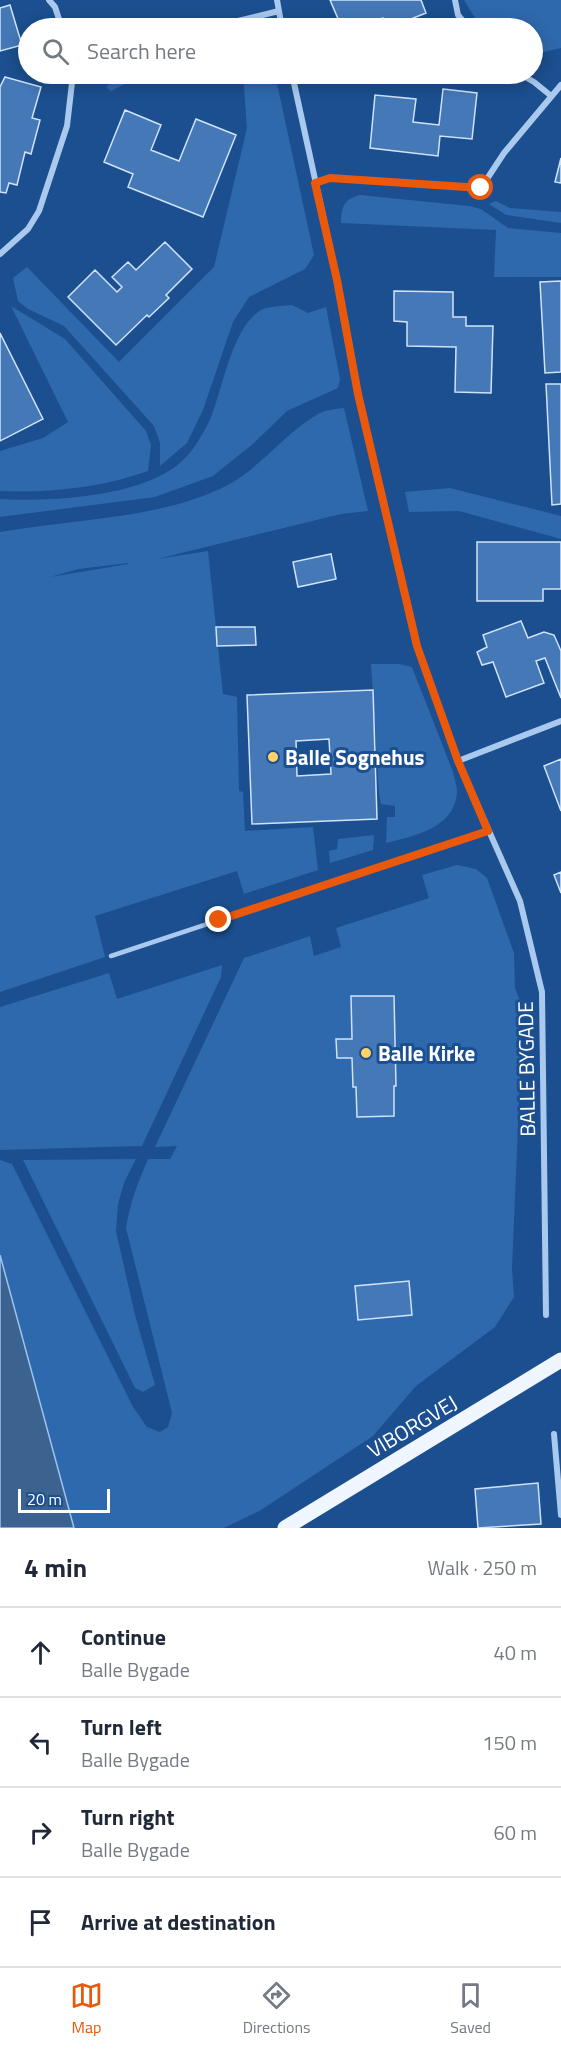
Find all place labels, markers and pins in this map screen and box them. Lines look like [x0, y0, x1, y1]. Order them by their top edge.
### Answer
place label: Balle Sognehus [285, 741, 425, 773]
marker: Balle Sognehus [266, 750, 280, 764]
place label: Balle Kirke [378, 1037, 475, 1069]
marker: Balle Kirke [359, 1046, 373, 1060]

